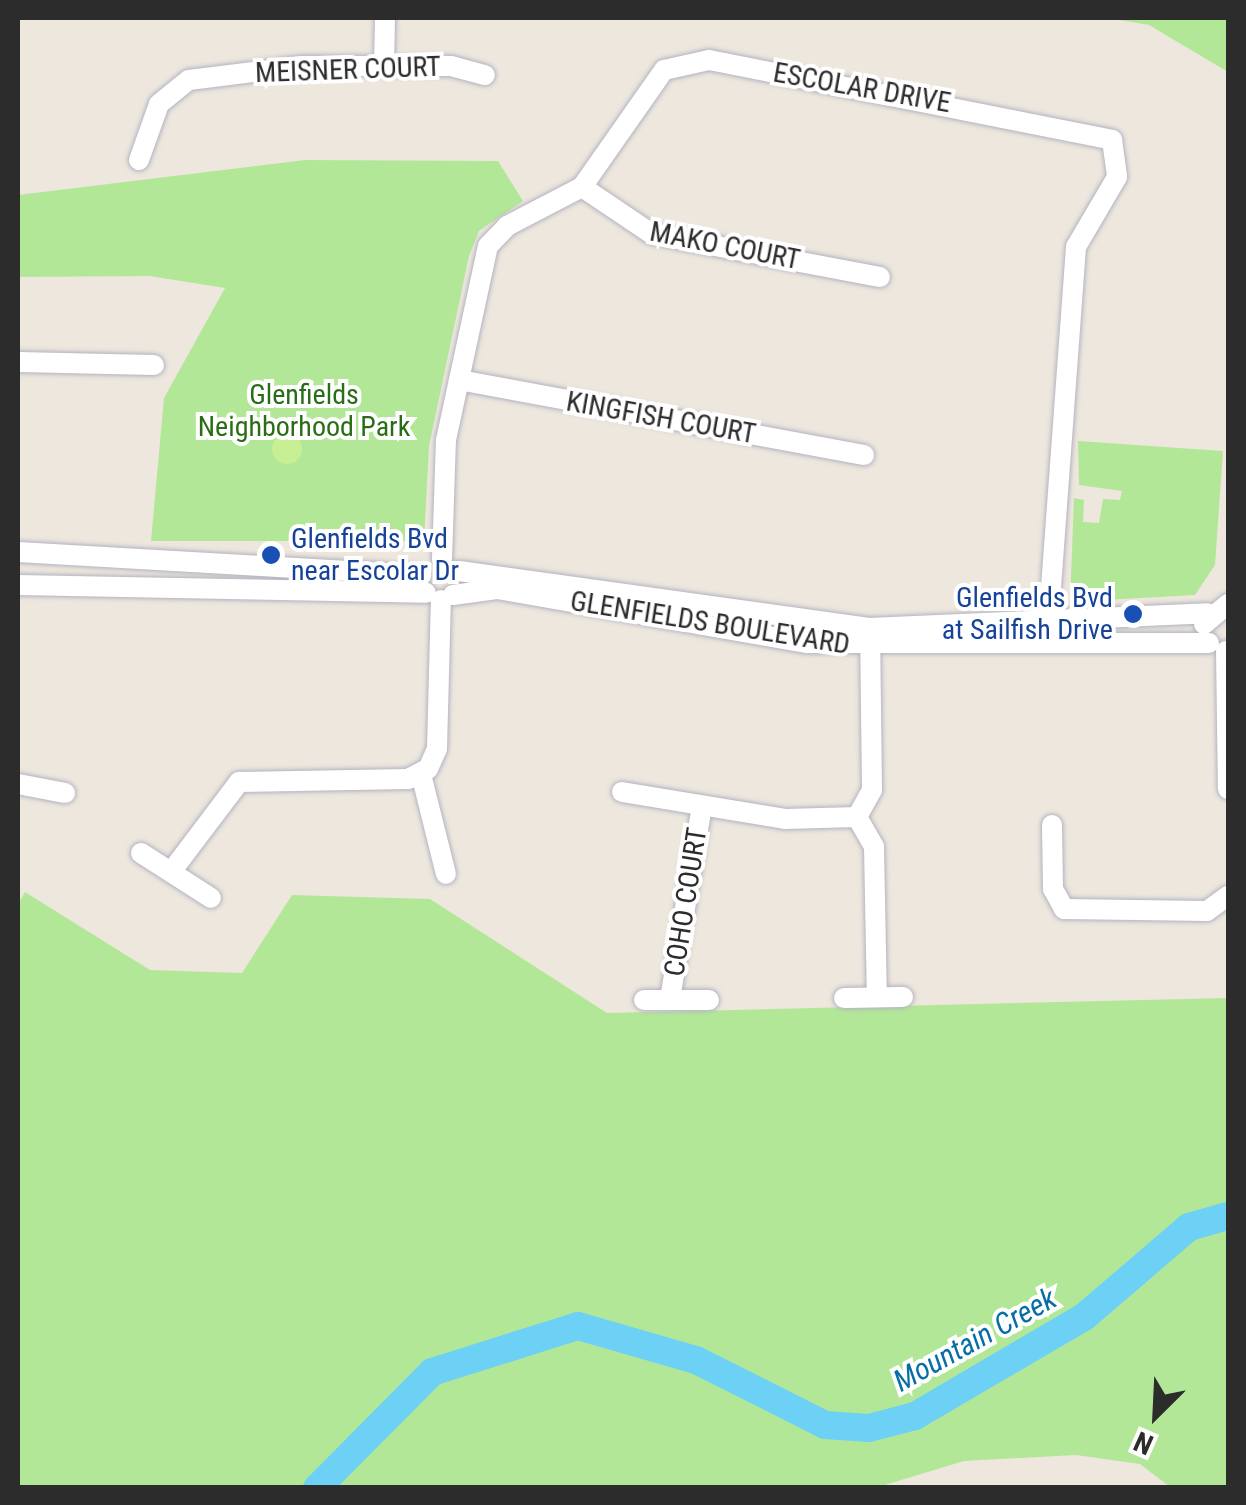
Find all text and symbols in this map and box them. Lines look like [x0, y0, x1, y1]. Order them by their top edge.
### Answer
street label: MEISNER COURT [255, 50, 441, 90]
street label: ESCOLAR DRIVE [771, 56, 953, 120]
street label: MAKO COURT [647, 215, 803, 277]
park label: Glenfields Neighborhood Park [198, 378, 410, 444]
street label: KINGFISH COURT [564, 385, 758, 451]
place label: Glenfields Bvd near Escolar Dr [291, 522, 459, 588]
marker: Glenfields Bvd near Escolar Dr [260, 544, 282, 566]
place label: Glenfields Bvd at Sailfish Drive [942, 581, 1113, 647]
street label: GLENFIELDS BOULEVARD [568, 584, 852, 662]
marker: Glenfields Bvd at Sailfish Drive [1122, 603, 1144, 625]
street label: COHO COURT [658, 825, 714, 979]
water label: Mountain Creek [887, 1281, 1063, 1399]
north arrow [1106, 1365, 1206, 1465]
text: N [1129, 1424, 1158, 1461]

